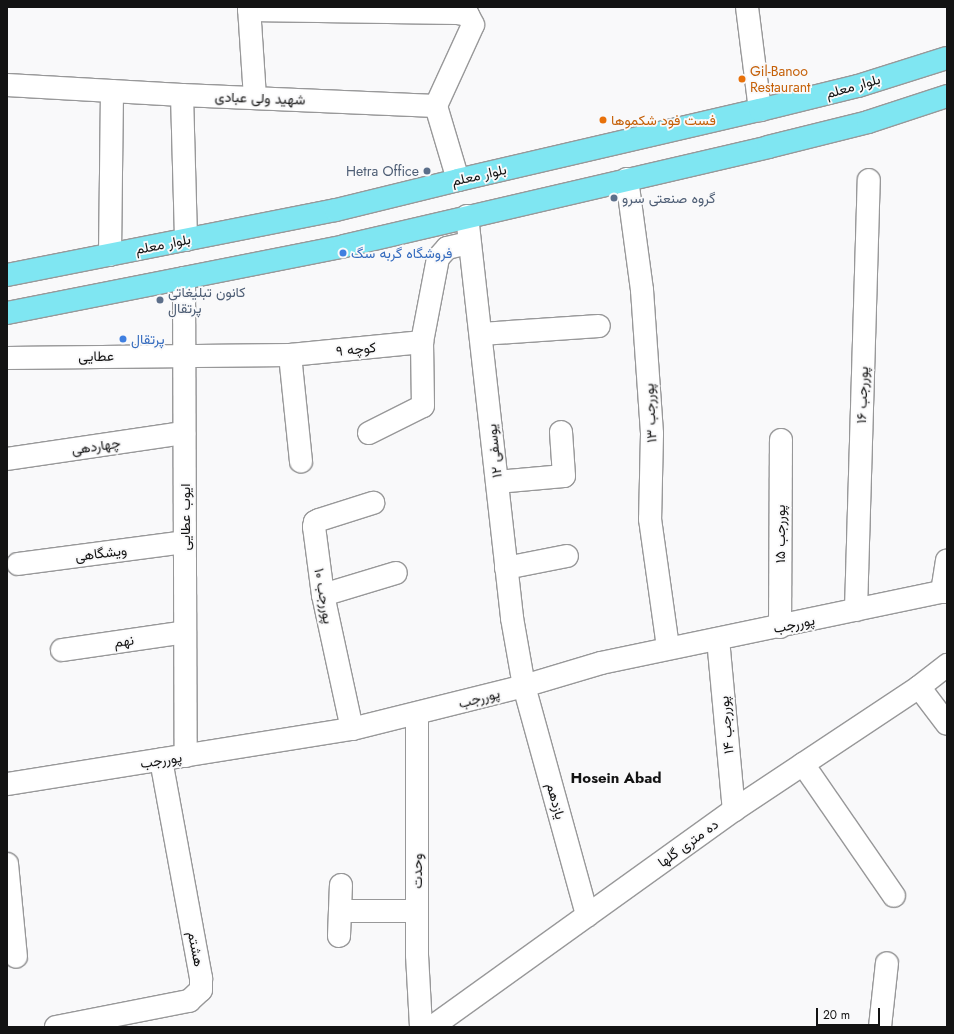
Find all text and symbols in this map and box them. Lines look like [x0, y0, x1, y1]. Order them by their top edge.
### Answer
place label: Gil-Banoo Restaurant [750, 63, 810, 96]
street label: بلوار معلم [824, 70, 882, 102]
marker: Gil-Banoo Restaurant [737, 74, 747, 84]
street label: شهید ولی عبادی [214, 88, 306, 108]
place label: فست فود شکموها [611, 112, 716, 128]
marker: فست فود شکموها [598, 115, 608, 125]
street label: بلوار معلم [450, 161, 508, 189]
place label: Hetra Office [346, 163, 419, 179]
marker: Hetra Office [422, 166, 432, 176]
place label: گروه صنعتی سرو [622, 190, 716, 206]
marker: گروه صنعتی سرو [609, 193, 619, 203]
street label: بلوار معلم [134, 230, 192, 258]
place label: فروشگاه گربه سگ [351, 245, 452, 261]
marker: فروشگاه گربه سگ [338, 248, 348, 258]
place label: کانون تبلیغاتی پرتقال [168, 284, 246, 316]
marker: کانون تبلیغاتی پرتقال [155, 295, 165, 305]
place label: پرتقال [131, 331, 165, 347]
marker: پرتقال [118, 334, 128, 344]
street label: کوچه ۹ [335, 339, 377, 359]
street label: عطایی [78, 347, 114, 365]
street label: پوررجب ۱۶ [853, 366, 871, 424]
street label: پوررجب ۱۳ [640, 383, 660, 443]
street label: یوسفی ۱۲ [483, 423, 505, 479]
street label: چهاردهی [70, 434, 122, 458]
street label: ایوب عطایی [177, 484, 193, 550]
street label: پوررجب ۱۵ [772, 505, 788, 563]
street label: ویشگاهی [74, 541, 128, 565]
street label: پوررجب ۱۰ [311, 567, 337, 625]
street label: پوررجب [772, 611, 816, 637]
street label: نهم [113, 631, 135, 651]
street label: پوررجب [457, 684, 501, 712]
street label: پوررجب ۱۴ [715, 695, 737, 755]
street label: پوررجب [139, 748, 183, 772]
district label: Hosein Abad [571, 770, 661, 788]
street label: یازدهم [543, 781, 569, 821]
street label: ده متری گلها [654, 815, 722, 871]
street label: وحدت [409, 853, 425, 889]
street label: هشتم [184, 930, 208, 968]
scale bar [818, 1000, 882, 1026]
text: 20 m [823, 1006, 850, 1024]

